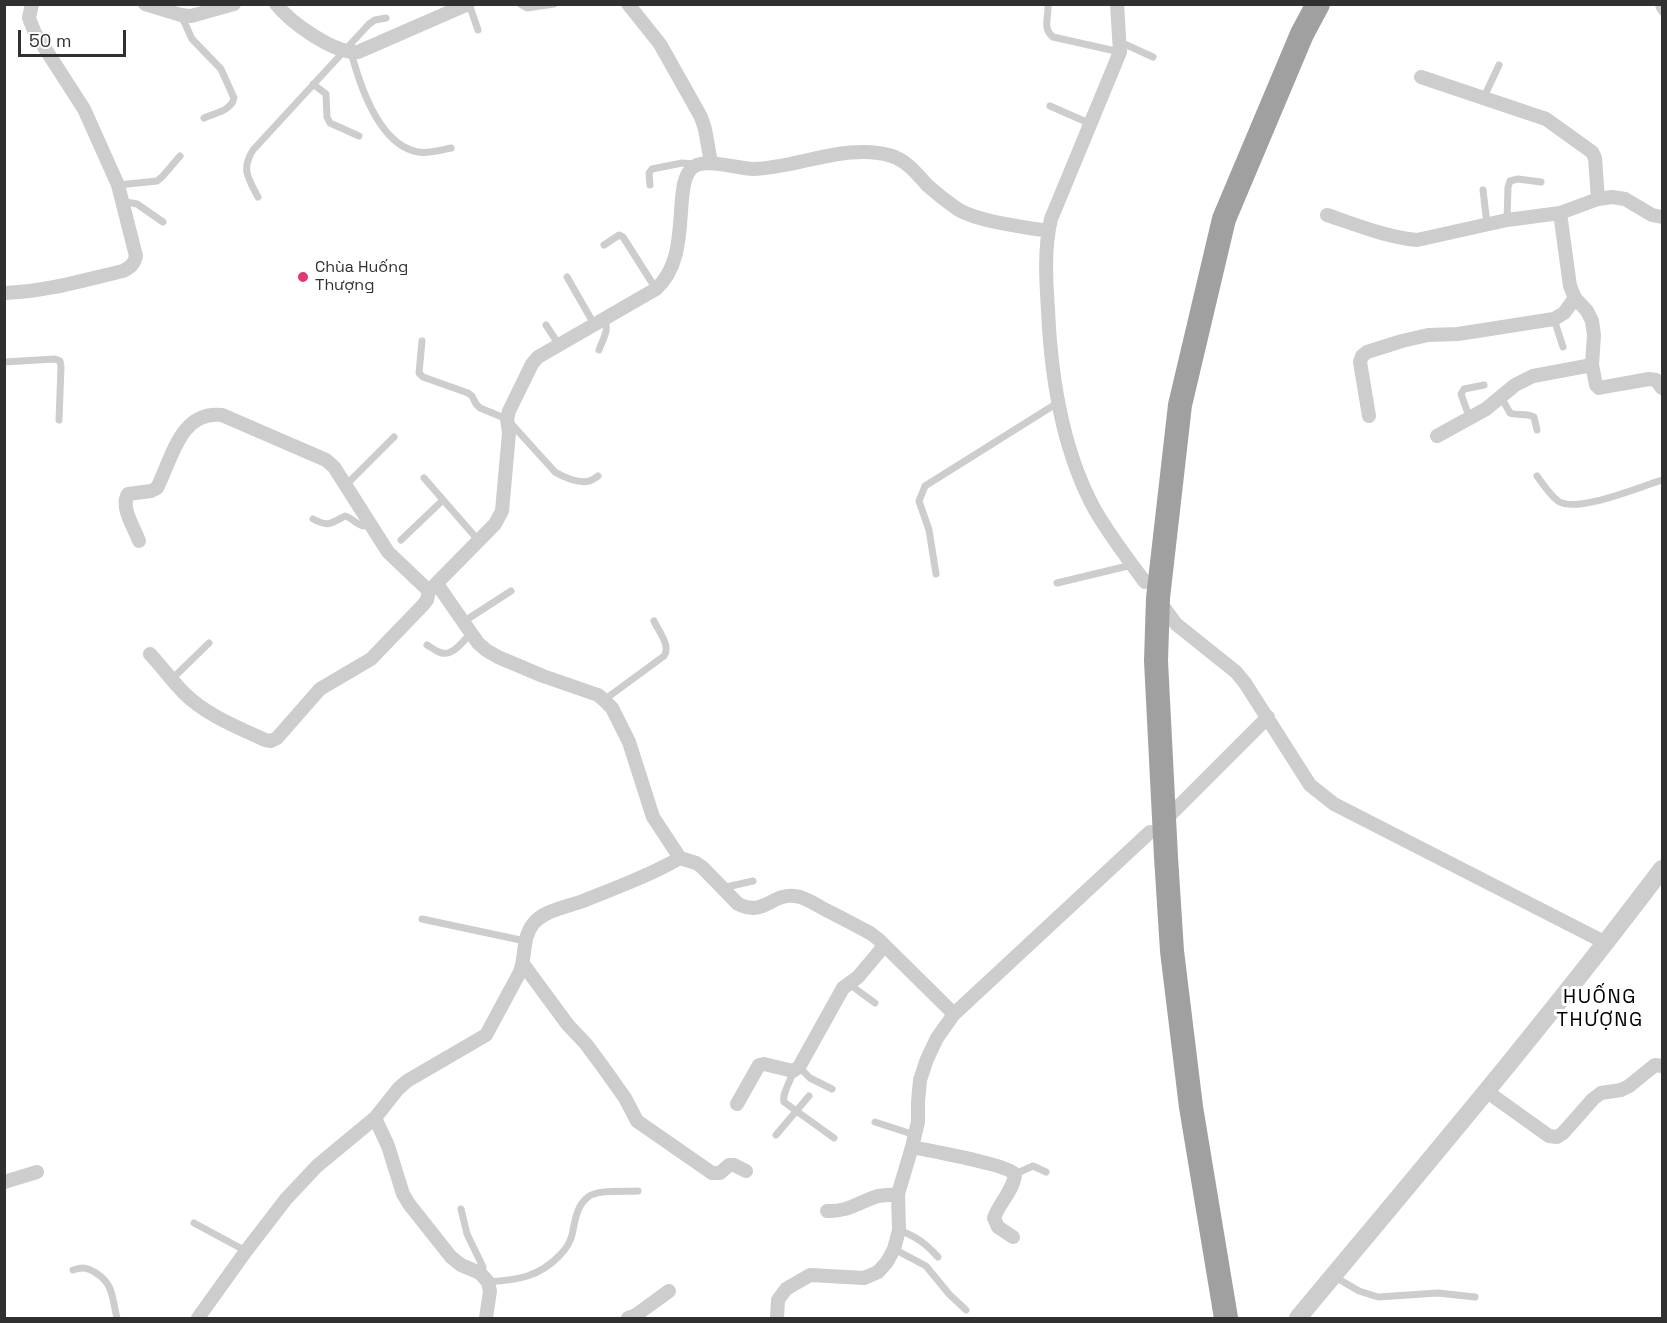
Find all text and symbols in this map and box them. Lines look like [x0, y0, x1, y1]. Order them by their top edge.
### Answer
scale bar [21, 18, 129, 56]
text: 50 m [29, 29, 71, 52]
place label: Chùa Huống Thượng [315, 258, 408, 296]
marker: Chùa Huống Thượng [296, 270, 310, 284]
district label: HUỐNG THƯỢNG [1556, 986, 1644, 1033]

